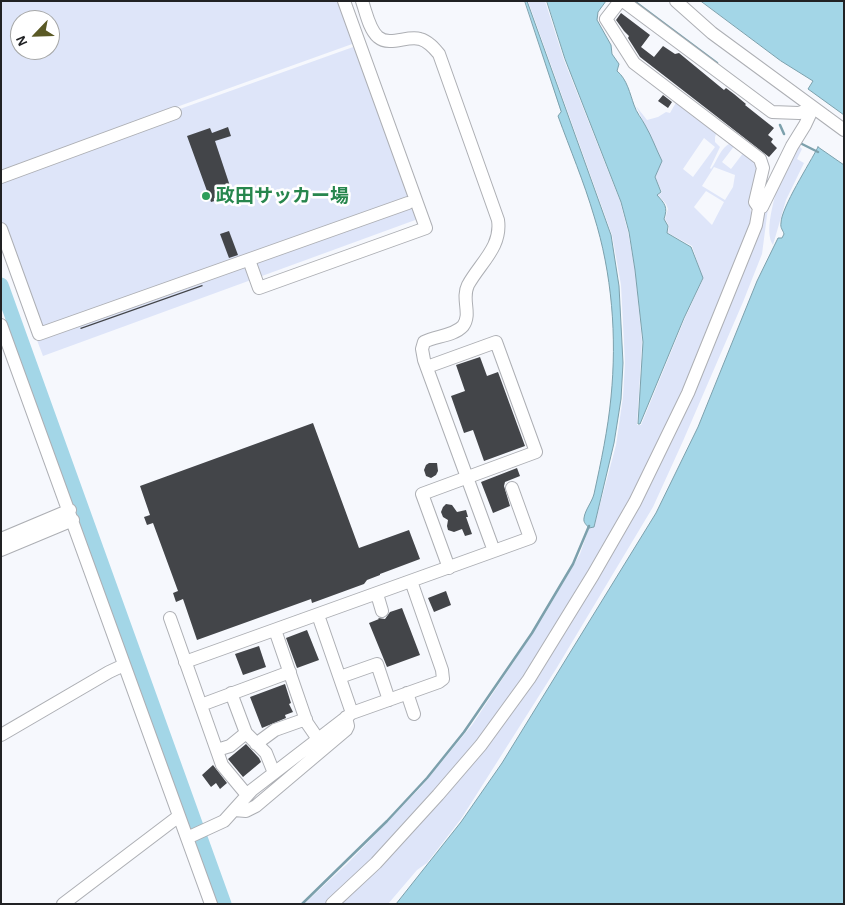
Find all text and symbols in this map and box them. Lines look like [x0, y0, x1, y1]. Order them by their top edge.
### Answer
north arrow [10, 10, 60, 60]
text: N [14, 33, 31, 48]
place label: 政田サッカー場 [216, 185, 349, 207]
marker: 政田サッカー場 [200, 190, 212, 202]

